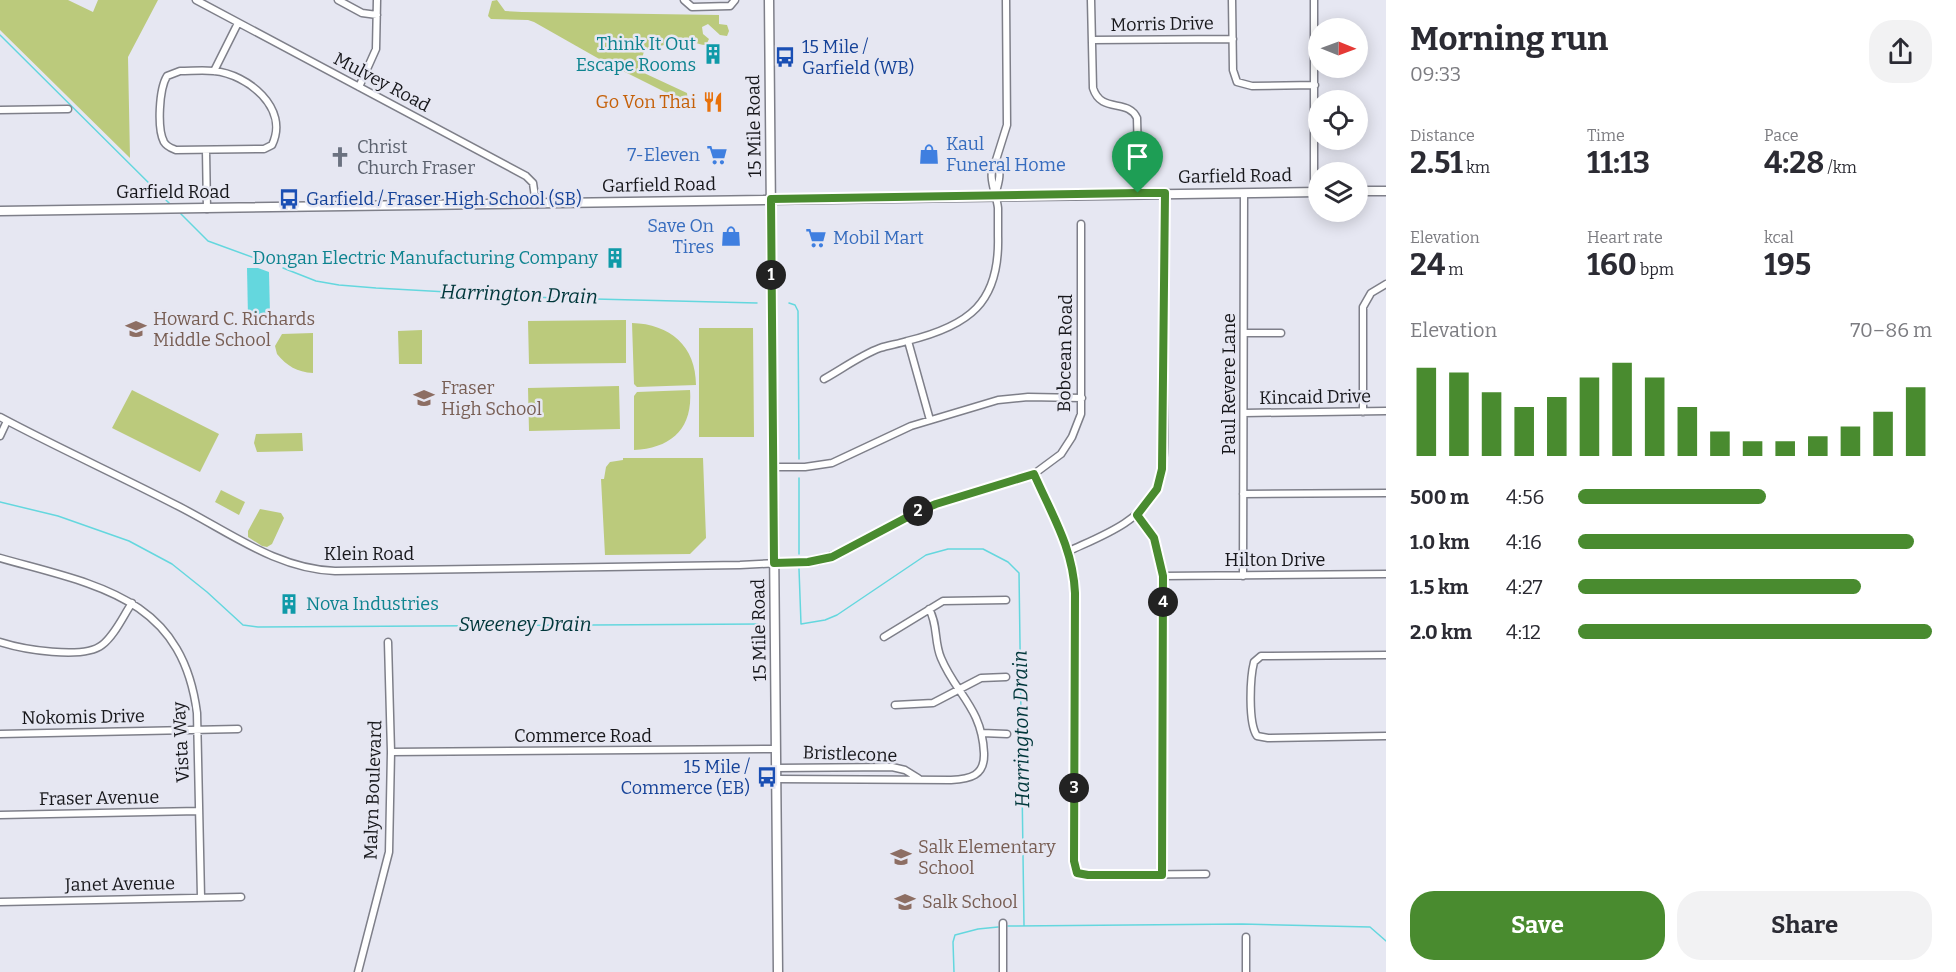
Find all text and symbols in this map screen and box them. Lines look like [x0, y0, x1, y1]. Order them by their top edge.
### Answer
street label: Morris Drive [1110, 12, 1214, 36]
north arrow [1308, 18, 1368, 78]
map controls [1308, 18, 1368, 222]
text: Morning run [1410, 19, 1608, 59]
button: share [1869, 20, 1932, 83]
place label: Think It Out Escape Rooms [576, 33, 696, 76]
place label: 15 Mile / Garfield (WB) [802, 36, 914, 79]
building icon: Think It Out Escape Rooms [701, 42, 725, 66]
bus stop icon: 15 Mile / Garfield (WB) [773, 45, 797, 69]
street label: Mulvey Road [330, 47, 434, 117]
text: 09:33 [1410, 62, 1461, 86]
street label: 15 Mile Road [742, 74, 766, 178]
restaurant icon: Go Von Thai [701, 90, 725, 114]
button: locate [1308, 90, 1368, 150]
place label: Go Von Thai [596, 91, 696, 113]
text: Distance [1410, 126, 1475, 145]
text: Time [1587, 126, 1625, 145]
text: Pace [1764, 126, 1799, 145]
pin [1112, 131, 1163, 193]
place label: Kaul Funeral Home [946, 133, 1066, 176]
place label: Christ Church Fraser [357, 136, 475, 179]
icon: arrive [1121, 140, 1154, 173]
shop icon: Kaul Funeral Home [917, 142, 941, 166]
supermarket icon: 7-Eleven [705, 143, 729, 167]
place label: 7-Eleven [627, 144, 701, 166]
church icon: Christ Church Fraser [328, 145, 352, 169]
text: 2.51 [1410, 145, 1463, 181]
text: 11:13 [1587, 145, 1650, 181]
text: 4:28 [1764, 145, 1824, 181]
text: km [1463, 158, 1490, 177]
text: /km [1824, 158, 1857, 177]
button: layers [1308, 162, 1368, 222]
street label: Garfield Road [1178, 164, 1293, 188]
street label: Garfield Road [602, 173, 717, 197]
street label: Garfield Road [116, 181, 230, 203]
bus stop icon: Garfield / Fraser High School (SB) [277, 187, 301, 211]
place label: Garfield / Fraser High School (SB) [306, 188, 582, 210]
place label: Save On Tires [647, 215, 715, 258]
shop icon: Save On Tires [719, 224, 743, 248]
supermarket icon: Mobil Mart [804, 226, 828, 250]
place label: Mobil Mart [833, 227, 924, 249]
text: Elevation [1410, 228, 1480, 247]
text: Heart rate [1587, 228, 1663, 247]
text: kcal [1764, 228, 1794, 247]
building icon: Dongan Electric Manufacturing Company [603, 246, 627, 270]
place label: Dongan Electric Manufacturing Company [253, 247, 598, 269]
text: 24 [1410, 247, 1445, 283]
text: 160 [1587, 247, 1637, 283]
text: 195 [1764, 247, 1811, 283]
pin: 1 [756, 260, 786, 290]
text: m [1445, 260, 1464, 279]
text: bpm [1637, 260, 1674, 279]
text: 1 [768, 265, 774, 284]
water label: Harrington Drain [440, 279, 598, 309]
street label: Bobcean Road [1053, 293, 1077, 412]
place label: Howard C. Richards Middle School [153, 308, 315, 351]
street label: Paul Revere Lane [1218, 313, 1240, 455]
school or university icon: Howard C. Richards Middle School [124, 317, 148, 341]
text: Elevation [1410, 318, 1497, 342]
text: 70–86 m [1850, 318, 1932, 342]
place label: Fraser High School [441, 377, 542, 420]
street label: Kincaid Drive [1259, 385, 1371, 409]
school or university icon: Fraser High School [412, 386, 436, 410]
text: 500 m [1410, 485, 1469, 509]
text: 4:56 [1506, 485, 1544, 509]
pin: 2 [903, 496, 933, 526]
text: 2 [913, 501, 923, 520]
text: 1.0 km [1410, 530, 1470, 554]
text: 4:16 [1506, 530, 1542, 554]
street label: Klein Road [324, 543, 415, 565]
street label: Hilton Drive [1225, 549, 1325, 571]
text: 1.5 km [1410, 575, 1469, 599]
text: 4:27 [1506, 575, 1543, 599]
street label: 15 Mile Road [747, 578, 771, 682]
pin: 4 [1148, 587, 1178, 617]
building icon: Nova Industries [277, 592, 301, 616]
text: 4 [1158, 592, 1168, 611]
place label: Nova Industries [306, 593, 439, 615]
water label: Sweeney Drain [458, 612, 592, 636]
text: 2.0 km [1410, 620, 1472, 644]
text: 4:12 [1506, 620, 1541, 644]
water label: Harrington Drain [1008, 650, 1034, 808]
street label: Vista Way [168, 700, 194, 783]
street label: Nokomis Drive [21, 705, 145, 729]
street label: Malyn Boulevard [360, 720, 386, 860]
street label: Commerce Road [514, 725, 652, 747]
street label: Bristlecone [802, 741, 898, 767]
place label: 15 Mile / Commerce (EB) [621, 756, 750, 799]
bus stop icon: 15 Mile / Commerce (EB) [755, 765, 779, 789]
pin: 3 [1059, 773, 1089, 803]
text: 3 [1069, 778, 1079, 797]
street label: Fraser Avenue [39, 786, 159, 810]
place label: Salk Elementary School [918, 836, 1056, 879]
school or university icon: Salk Elementary School [889, 845, 913, 869]
street label: Janet Avenue [64, 872, 175, 896]
school or university icon: Salk School [893, 890, 917, 914]
place label: Salk School [922, 891, 1018, 913]
button: Save [1410, 891, 1665, 960]
button: Share [1677, 891, 1932, 960]

